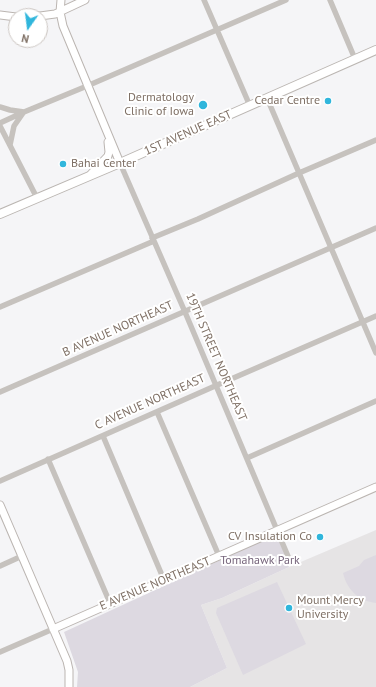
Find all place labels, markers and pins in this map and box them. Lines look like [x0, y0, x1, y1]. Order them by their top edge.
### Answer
place label: Dermatology Clinic of Iowa [124, 91, 194, 119]
place label: Cedar Centre [254, 94, 320, 108]
marker: Cedar Centre [323, 96, 333, 106]
marker: Dermatology Clinic of Iowa [197, 99, 209, 111]
place label: Bahai Center [71, 157, 136, 171]
marker: Bahai Center [58, 159, 68, 169]
place label: CV Insulation Co [228, 530, 312, 544]
marker: CV Insulation Co [315, 532, 325, 542]
place label: Mount Mercy University [297, 594, 364, 622]
marker: Mount Mercy University [284, 603, 294, 613]

